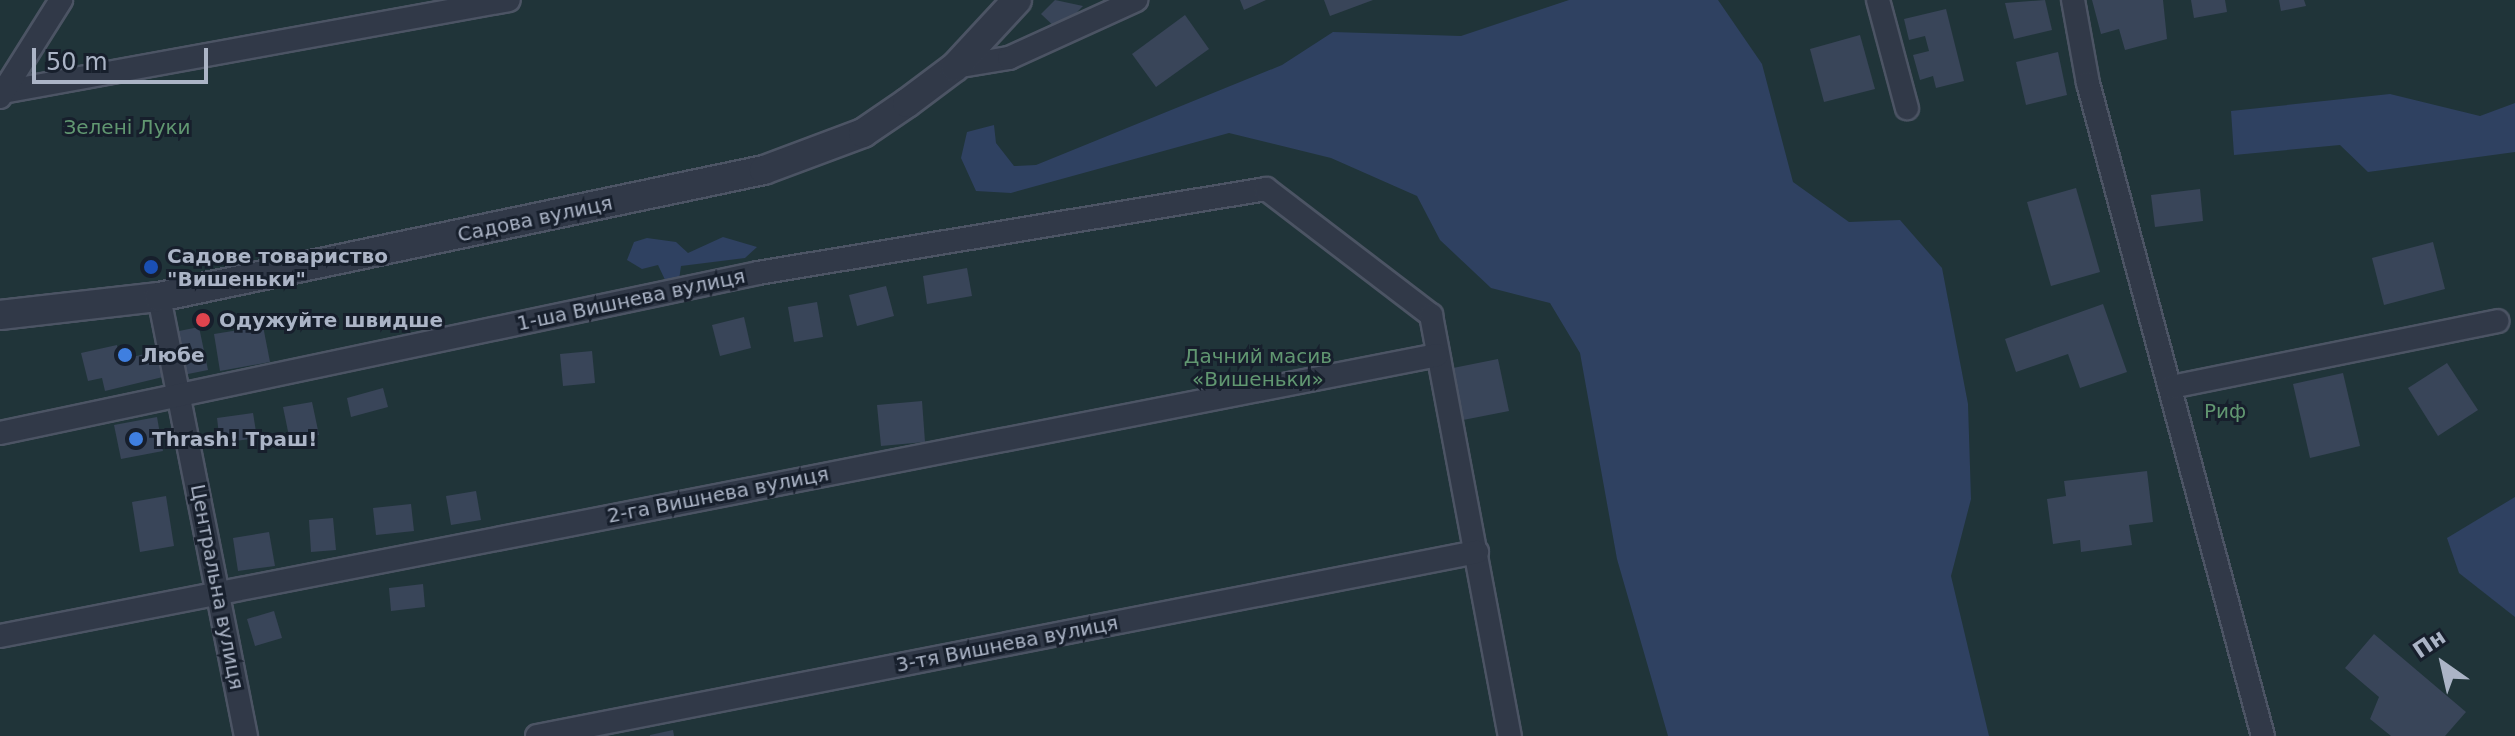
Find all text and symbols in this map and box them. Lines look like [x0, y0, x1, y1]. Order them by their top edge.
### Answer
scale bar [36, 32, 212, 82]
text: 50 m [46, 48, 108, 76]
park label: Зелені Луки [63, 115, 191, 139]
street label: Садова вулиця [455, 191, 615, 247]
place label: Садове товариство "Вишеньки" [167, 244, 388, 291]
marker: Садове товариство "Вишеньки" [142, 258, 160, 276]
street label: 1-ша Вишнева вулиця [515, 264, 747, 336]
place label: Одужуйте швидше [219, 308, 443, 332]
marker: Одужуйте швидше [194, 311, 212, 329]
place label: Любе [141, 343, 205, 367]
park label: Дачний масив «Вишеньки» [1184, 344, 1332, 391]
marker: Любе [116, 346, 134, 364]
park label: Риф [2204, 399, 2246, 423]
place label: Thrash! Траш! [152, 427, 317, 451]
marker: Thrash! Траш! [127, 430, 145, 448]
street label: 2-га Вишнева вулиця [605, 462, 831, 528]
street label: Центральна вулиця [185, 482, 249, 692]
street label: 3-тя Вишнева вулиця [894, 611, 1120, 677]
north arrow [2403, 624, 2483, 704]
text: Пн [2408, 624, 2450, 663]

